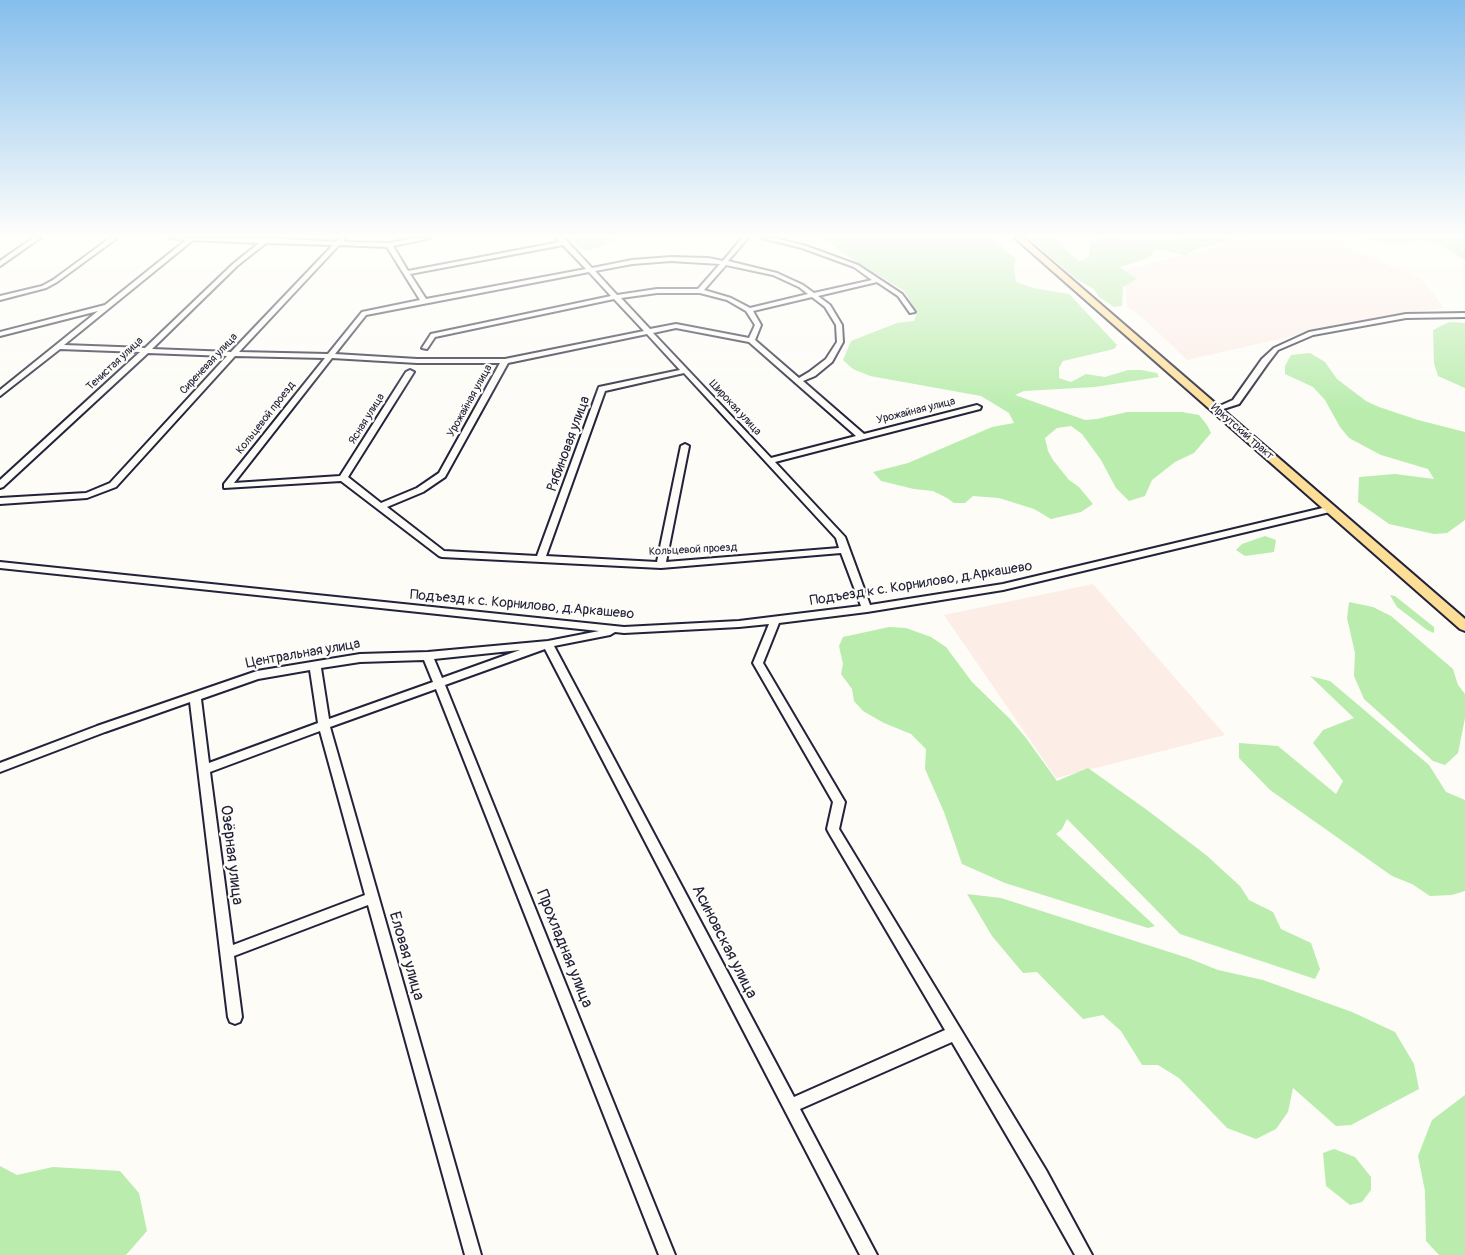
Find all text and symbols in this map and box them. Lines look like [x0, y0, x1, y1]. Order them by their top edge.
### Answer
street label: Сиреневая улица [177, 331, 241, 397]
street label: Тенистая улица [84, 334, 146, 394]
street label: Урожайная улица [445, 363, 495, 439]
street label: Широкая улица [706, 378, 764, 438]
street label: Кольцевой проезд [234, 379, 298, 457]
street label: Ясная улица [346, 391, 388, 447]
street label: Рябиновая улица [544, 394, 594, 494]
street label: Урожайная улица [875, 395, 957, 427]
street label: Иркутский тракт [1208, 401, 1276, 463]
street label: Кольцевой проезд [649, 541, 737, 559]
street label: Подъезд к с. Корнилово, д.Аркашево [809, 558, 1033, 610]
street label: Подъезд к с. Корнилово, д.Аркашево [409, 587, 635, 623]
street label: Центральная улица [245, 636, 361, 672]
street label: Озёрная улица [215, 804, 247, 906]
street label: Асиновская улица [687, 882, 761, 1002]
street label: Прохладная улица [532, 887, 596, 1011]
street label: Еловая улица [384, 909, 428, 1003]

